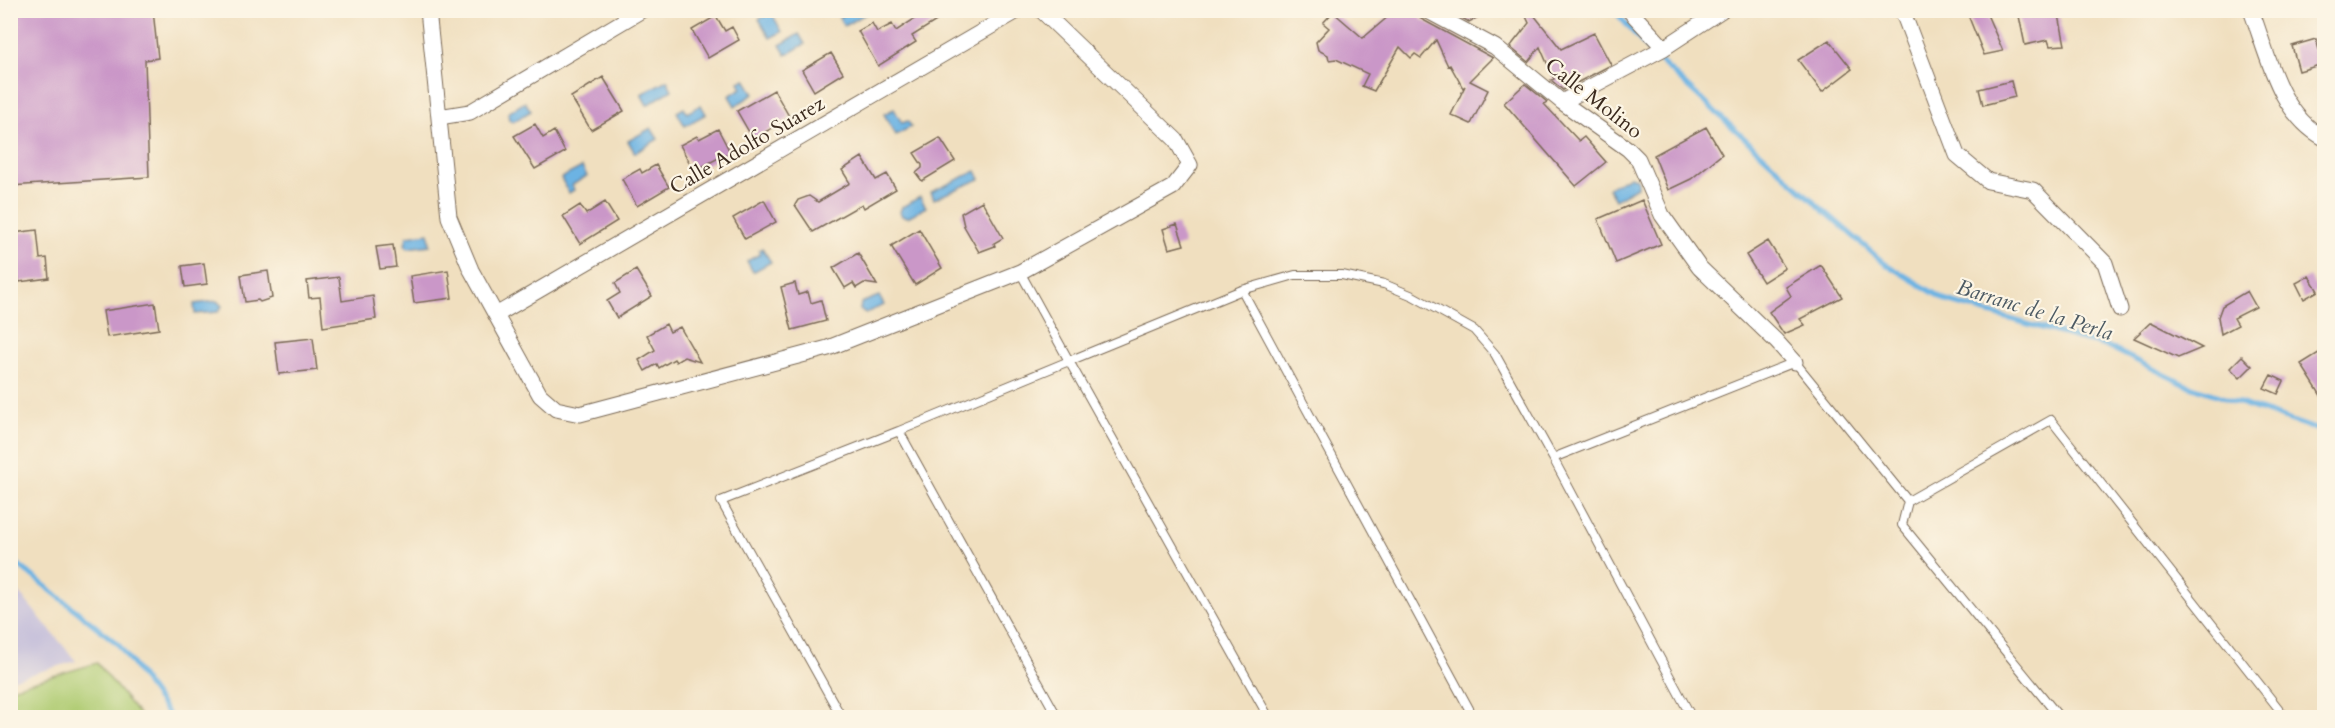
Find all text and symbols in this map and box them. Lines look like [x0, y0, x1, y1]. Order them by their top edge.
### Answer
street label: Calle Molino [1539, 51, 1649, 146]
street label: Calle Adolfo Suarez [664, 89, 831, 202]
water label: Barranc de la Perla [1953, 272, 2117, 348]

